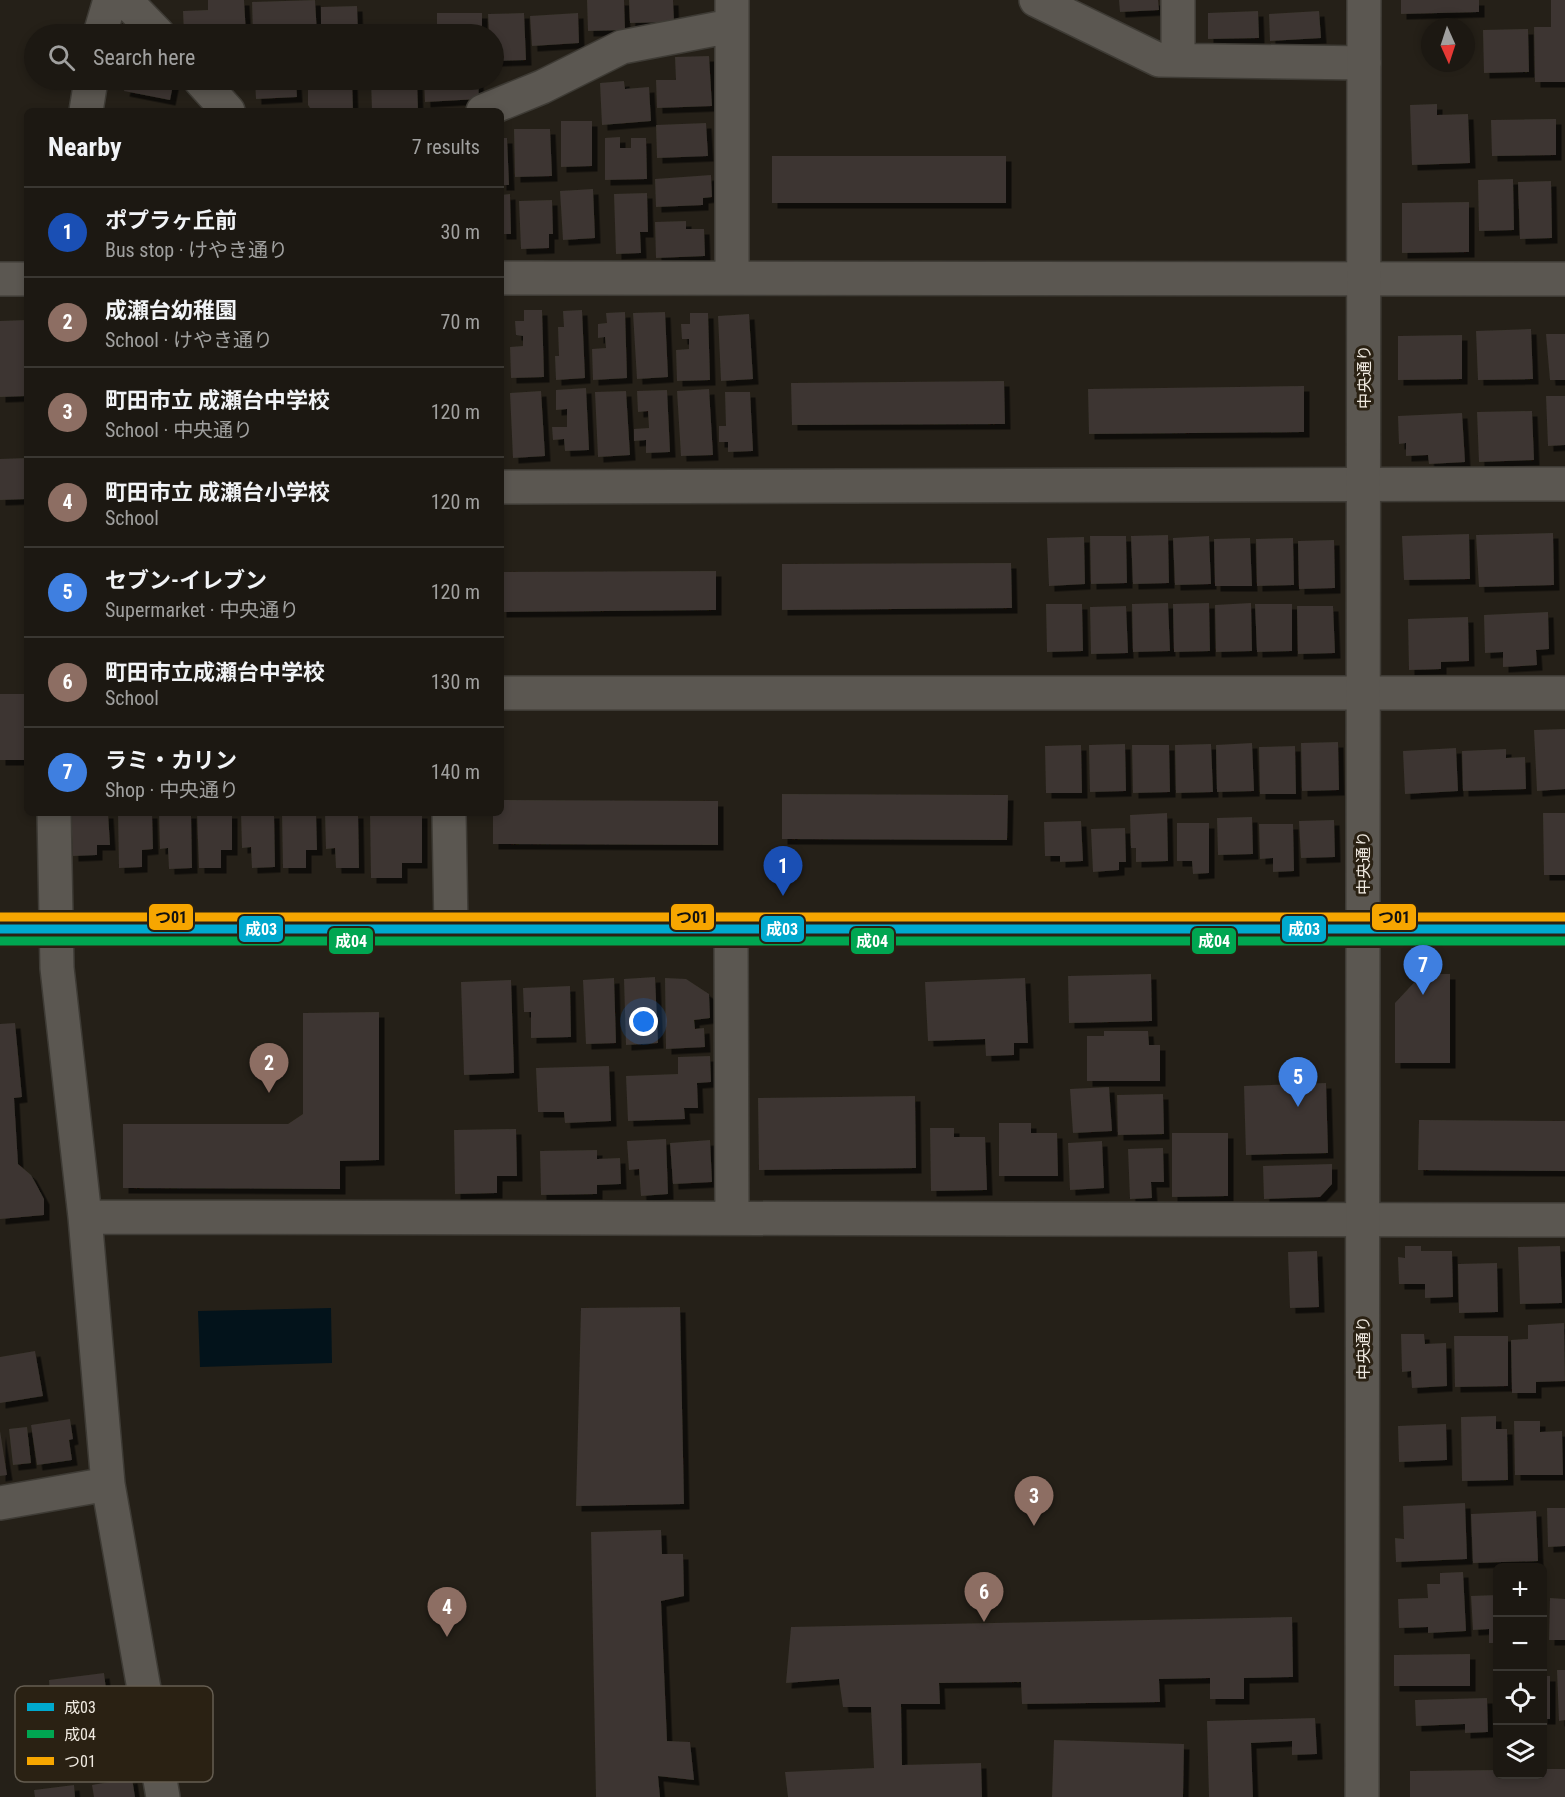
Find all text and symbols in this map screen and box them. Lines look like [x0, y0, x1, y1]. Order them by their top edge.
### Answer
north arrow [1421, 18, 1475, 72]
search box [24, 24, 504, 90]
icon: search [45, 41, 78, 74]
text: Search here [93, 45, 195, 70]
text: Nearby [48, 132, 122, 162]
text: 7 results [412, 135, 480, 159]
text: ポプラヶ丘前 [105, 208, 237, 233]
text: 1 [62, 220, 73, 244]
text: 30 m [441, 220, 480, 244]
text: Bus stop · けやき通り [105, 238, 288, 262]
text: 成瀬台幼稚園 [105, 298, 237, 323]
text: 2 [62, 310, 73, 334]
text: 70 m [441, 310, 480, 334]
text: School · けやき通り [105, 328, 273, 352]
street label: 中央通り [1355, 345, 1374, 409]
text: 町田市立 成瀬台中学校 [105, 388, 330, 413]
text: 3 [62, 400, 73, 424]
text: 120 m [431, 400, 480, 424]
text: School · 中央通り [105, 418, 253, 442]
text: 町田市立 成瀬台小学校 [105, 480, 330, 505]
text: 4 [62, 490, 73, 514]
text: 120 m [431, 490, 480, 514]
text: School [105, 506, 159, 530]
text: セブン-イレブン [105, 568, 267, 593]
text: 5 [62, 580, 73, 604]
text: 120 m [431, 580, 480, 604]
text: Supermarket · 中央通り [105, 598, 299, 622]
text: 町田市立成瀬台中学校 [105, 660, 325, 685]
text: 6 [62, 670, 73, 694]
text: 130 m [431, 670, 480, 694]
text: School [105, 686, 159, 710]
text: ラミ・カリン [105, 748, 237, 773]
text: 7 [62, 760, 73, 784]
text: 140 m [431, 760, 480, 784]
text: Shop · 中央通り [105, 778, 239, 802]
street label: 中央通り [1354, 831, 1373, 895]
pin: 1 [764, 846, 802, 896]
line badge: つ01 [148, 903, 194, 931]
line badge: つ01 [670, 903, 715, 931]
line badge: つ01 [1371, 903, 1417, 931]
text: つ01 [155, 908, 187, 927]
text: つ01 [676, 908, 708, 927]
text: つ01 [1378, 908, 1410, 927]
line badge: 成03 [238, 915, 284, 943]
line badge: 成03 [760, 915, 805, 943]
line badge: 成03 [1281, 915, 1327, 943]
text: 成03 [245, 920, 277, 939]
text: 成03 [766, 920, 798, 939]
text: 成03 [1288, 920, 1320, 939]
line badge: 成04 [328, 927, 374, 955]
line badge: 成04 [850, 927, 895, 955]
line badge: 成04 [1191, 927, 1237, 955]
text: 成04 [335, 932, 367, 951]
text: 成04 [856, 932, 888, 951]
text: 成04 [1198, 932, 1230, 951]
pin: 7 [1404, 946, 1442, 995]
your location [629, 1007, 658, 1036]
pin: 2 [250, 1044, 288, 1093]
pin: 5 [1278, 1058, 1318, 1107]
street label: 中央通り [1354, 1316, 1373, 1380]
pin: 3 [1014, 1476, 1054, 1526]
map controls [1493, 1563, 1547, 1779]
button: + [1493, 1563, 1547, 1617]
pin: 6 [964, 1572, 1004, 1622]
pin: 4 [428, 1588, 466, 1637]
button: − [1493, 1617, 1547, 1671]
button: locate [1493, 1671, 1547, 1725]
legend [15, 1686, 213, 1782]
text: 成03 [64, 1698, 96, 1717]
text: 成04 [64, 1725, 96, 1744]
button: layers [1493, 1725, 1547, 1779]
text: つ01 [64, 1752, 96, 1771]

